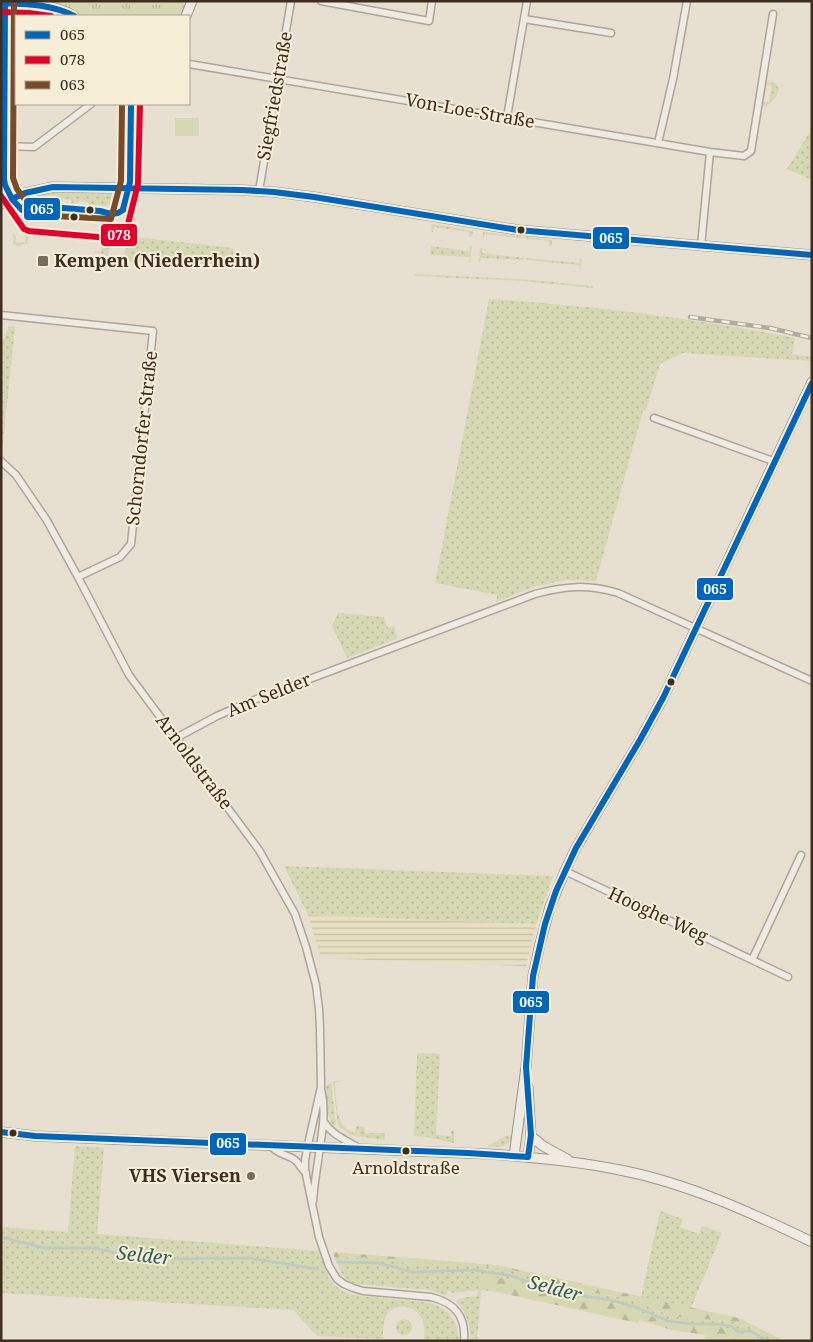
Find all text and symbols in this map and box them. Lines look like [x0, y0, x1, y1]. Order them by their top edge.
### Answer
legend [15, 15, 190, 105]
text: 065 [60, 24, 85, 44]
street label: Siegfriedstraße [251, 30, 297, 162]
text: 078 [60, 49, 85, 69]
text: 063 [60, 74, 85, 94]
street label: Von-Loe-Straße [404, 87, 537, 133]
line badge: 065 [23, 197, 61, 221]
text: 065 [30, 199, 54, 218]
unlabelled marker [85, 205, 95, 215]
unlabelled marker [69, 212, 79, 222]
line badge: 078 [100, 223, 138, 247]
text: 078 [107, 225, 131, 244]
unlabelled marker [516, 225, 526, 235]
line badge: 065 [592, 226, 630, 250]
text: 065 [599, 228, 623, 247]
place label: Kempen (Niederrhein) [54, 248, 260, 272]
marker: Kempen (Niederrhein) [36, 254, 50, 268]
street label: Schorndorfer Straße [120, 349, 162, 526]
line badge: 065 [696, 577, 734, 601]
text: 065 [703, 579, 727, 598]
street label: Am Selder [223, 666, 315, 722]
unlabelled marker [666, 677, 676, 687]
street label: Arnoldstraße [151, 709, 239, 814]
street label: Hooghe Weg [605, 880, 713, 948]
line badge: 065 [512, 990, 550, 1014]
text: 065 [519, 992, 543, 1011]
unlabelled marker [8, 1128, 18, 1138]
line badge: 065 [209, 1132, 247, 1156]
text: 065 [216, 1133, 240, 1152]
marker: Arnoldstraße [401, 1146, 411, 1156]
place label: Arnoldstraße [352, 1156, 460, 1179]
place label: VHS Viersen [129, 1163, 241, 1187]
marker: VHS Viersen [245, 1170, 257, 1182]
water label: Selder [115, 1239, 173, 1271]
water label: Selder [525, 1268, 585, 1308]

